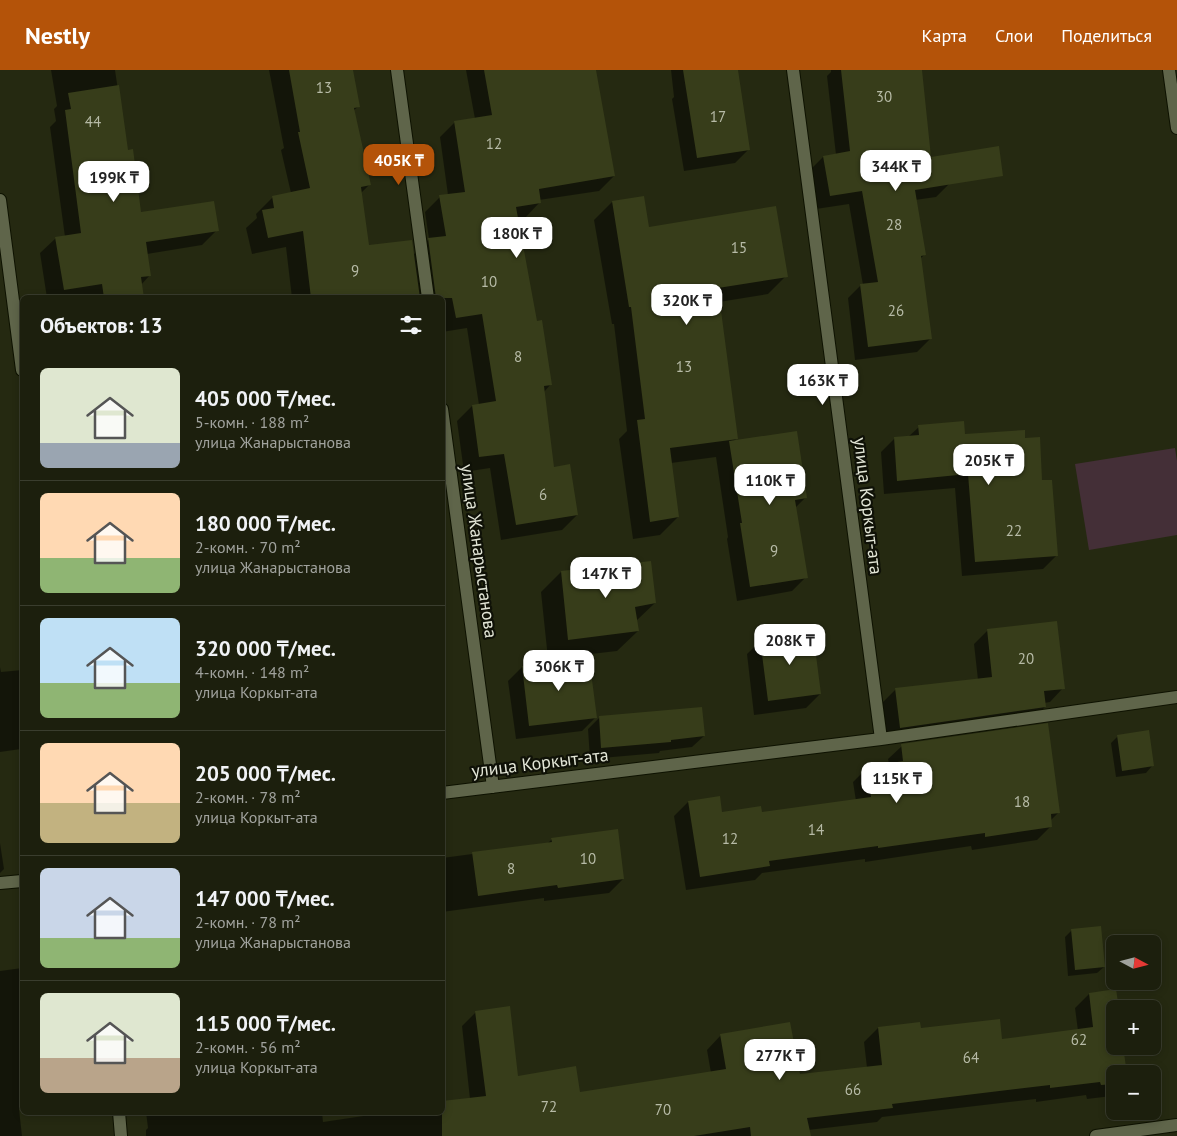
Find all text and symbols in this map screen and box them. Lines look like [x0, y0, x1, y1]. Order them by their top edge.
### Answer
text: Nestly [25, 20, 90, 51]
text: Карта [922, 24, 967, 47]
text: Слои [995, 24, 1033, 47]
text: Поделиться [1061, 24, 1152, 47]
house number: 13 [316, 78, 332, 97]
house number: 30 [876, 87, 892, 106]
house number: 17 [710, 107, 726, 126]
house number: 44 [85, 112, 101, 131]
house number: 12 [486, 134, 502, 153]
pin: 405K ₸ [358, 144, 440, 186]
text: 405K ₸ [374, 150, 424, 170]
pin: 344K ₸ [855, 150, 937, 192]
text: 344K ₸ [871, 156, 921, 176]
pin: 199K ₸ [73, 160, 155, 203]
text: 199K ₸ [89, 167, 139, 187]
house number: 28 [886, 215, 902, 234]
pin: 180K ₸ [476, 216, 558, 259]
text: 180K ₸ [492, 223, 542, 243]
house number: 15 [731, 238, 747, 257]
house number: 9 [351, 261, 359, 280]
house number: 10 [481, 272, 497, 291]
pin: 320K ₸ [646, 284, 728, 326]
text: 320K ₸ [662, 290, 712, 310]
house number: 26 [888, 301, 904, 320]
icon: filters [397, 311, 425, 339]
text: Объектов: 13 [40, 312, 163, 339]
house number: 8 [514, 347, 522, 366]
house number: 13 [676, 357, 692, 376]
pin: 163K ₸ [782, 364, 864, 406]
text: 163K ₸ [798, 370, 848, 390]
text: 405 000 ₸/мес. [195, 385, 336, 412]
icon: home [80, 388, 140, 448]
text: 5-комн. · 188 m² [195, 412, 309, 432]
text: улица Жанарыстанова [195, 432, 351, 452]
street label: улица Коркыт-ата [849, 436, 888, 576]
pin: 205K ₸ [948, 444, 1030, 486]
text: 205K ₸ [964, 450, 1014, 470]
street label: улица Жанарыстанова [456, 462, 503, 639]
pin: 110K ₸ [729, 464, 811, 506]
text: 110K ₸ [745, 470, 795, 490]
house number: 6 [539, 485, 547, 504]
text: 180 000 ₸/мес. [195, 510, 336, 537]
icon: home [80, 513, 140, 573]
house number: 22 [1006, 521, 1022, 540]
text: 2-комн. · 70 m² [195, 537, 301, 557]
house number: 9 [770, 541, 778, 560]
pin: 147K ₸ [565, 556, 647, 599]
text: улица Жанарыстанова [195, 557, 351, 577]
text: 147K ₸ [581, 563, 631, 583]
pin: 208K ₸ [749, 624, 831, 666]
text: 208K ₸ [765, 630, 815, 650]
text: 320 000 ₸/мес. [195, 635, 336, 662]
icon: home [80, 638, 140, 698]
house number: 20 [1018, 649, 1034, 668]
pin: 306K ₸ [518, 650, 600, 692]
text: 306K ₸ [534, 656, 584, 676]
text: 4-комн. · 148 m² [195, 662, 309, 682]
text: улица Коркыт-ата [195, 682, 318, 702]
street label: улица Коркыт-ата [470, 743, 610, 782]
text: 205 000 ₸/мес. [195, 760, 336, 787]
pin: 115K ₸ [856, 762, 938, 804]
icon: home [80, 763, 140, 823]
text: 115K ₸ [872, 768, 922, 788]
text: 2-комн. · 78 m² [195, 787, 301, 807]
house number: 18 [1014, 792, 1030, 811]
text: улица Коркыт-ата [195, 807, 318, 827]
house number: 14 [808, 820, 824, 839]
house number: 12 [722, 829, 738, 848]
house number: 10 [580, 849, 596, 868]
house number: 8 [507, 859, 515, 878]
text: 147 000 ₸/мес. [195, 885, 335, 912]
icon: home [80, 888, 140, 948]
text: 2-комн. · 78 m² [195, 912, 301, 932]
text: улица Жанарыстанова [195, 932, 351, 952]
north arrow [1106, 935, 1161, 990]
map controls [1106, 935, 1161, 1120]
button: + [1106, 1000, 1161, 1055]
text: 115 000 ₸/мес. [195, 1010, 336, 1037]
icon: home [80, 1013, 140, 1073]
house number: 62 [1071, 1030, 1087, 1049]
text: 2-комн. · 56 m² [195, 1037, 301, 1057]
pin: 277K ₸ [739, 1038, 821, 1081]
text: 277K ₸ [755, 1045, 805, 1065]
house number: 64 [963, 1048, 979, 1067]
text: улица Коркыт-ата [195, 1057, 318, 1077]
button: − [1106, 1065, 1161, 1120]
house number: 66 [845, 1080, 861, 1099]
house number: 72 [541, 1097, 557, 1116]
house number: 70 [655, 1100, 671, 1119]

